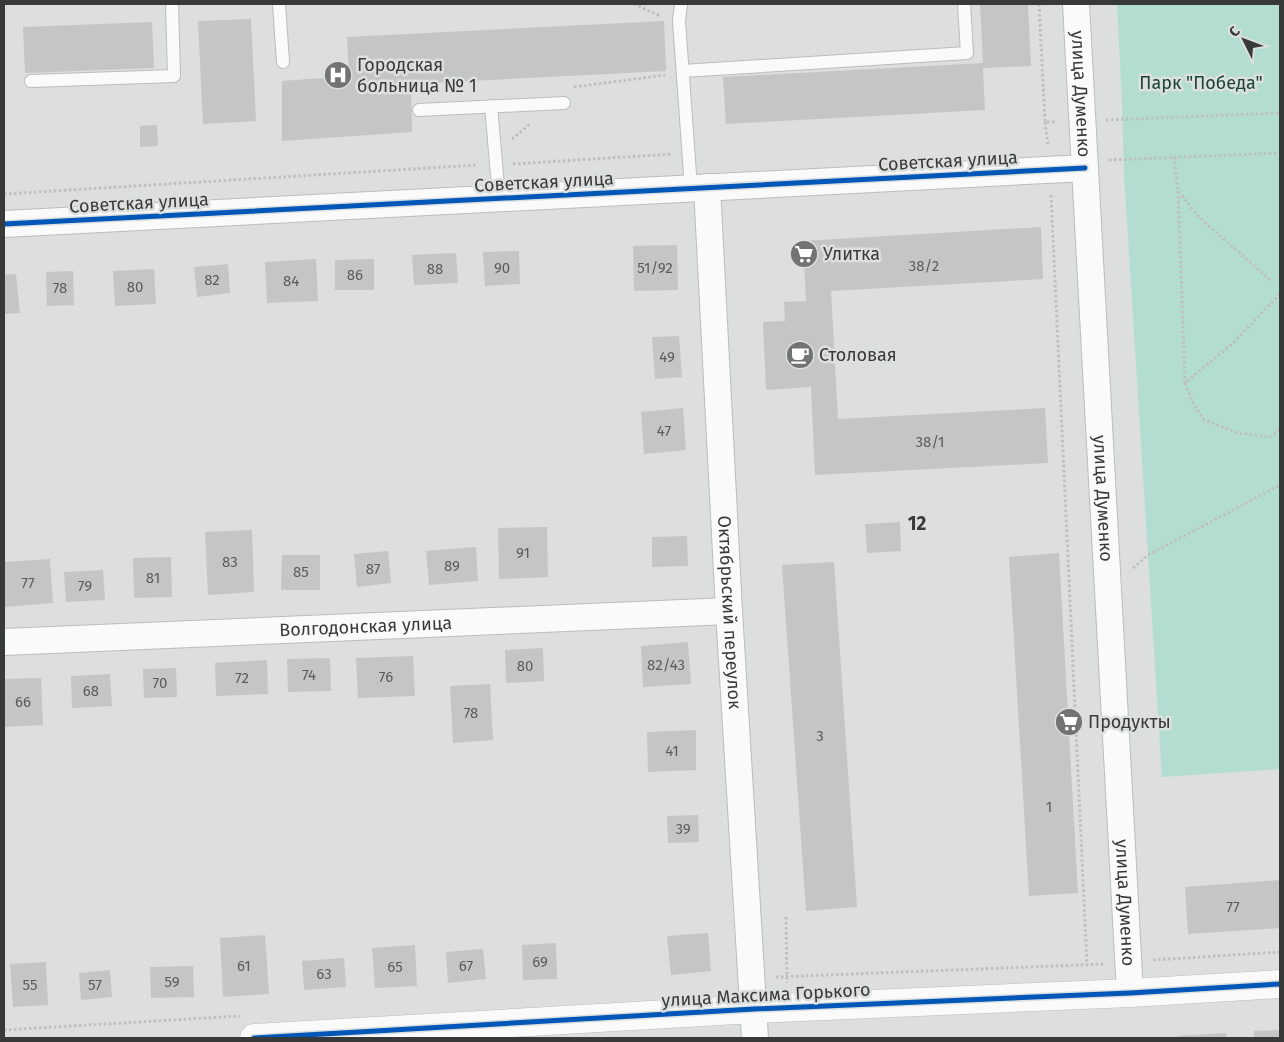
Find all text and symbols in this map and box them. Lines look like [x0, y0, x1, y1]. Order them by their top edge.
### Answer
north arrow [1219, 15, 1269, 65]
text: С [1226, 23, 1244, 40]
street label: улица Думенко [1066, 30, 1095, 158]
place label: Городская больница № 1 [357, 54, 477, 97]
hospital icon: Городская больница № 1 [323, 60, 353, 90]
park label: Парк "Победа" [1139, 72, 1263, 94]
street label: Советская улица [878, 146, 1018, 176]
street label: Советская улица [474, 167, 614, 197]
street label: Советская улица [69, 188, 209, 218]
supermarket icon: Улитка [789, 239, 819, 269]
place label: Улитка [823, 243, 880, 265]
house number: 38/2 [909, 257, 939, 275]
house number: 90 [494, 259, 510, 277]
house number: 51/92 [637, 259, 673, 277]
house number: 88 [427, 260, 443, 278]
house number: 86 [347, 266, 363, 284]
house number: 82 [204, 271, 220, 289]
house number: 84 [283, 272, 299, 290]
house number: 80 [127, 278, 143, 296]
house number: 78 [53, 279, 67, 297]
cafe icon: Столовая [785, 340, 815, 370]
place label: Столовая [819, 344, 897, 366]
house number: 49 [659, 348, 675, 366]
house number: 47 [657, 422, 671, 440]
house number: 38/1 [915, 433, 945, 451]
street label: улица Думенко [1089, 434, 1117, 562]
district label: 12 [908, 512, 926, 535]
street label: Октябрьский переулок [713, 515, 746, 711]
house number: 91 [516, 544, 530, 562]
house number: 83 [222, 553, 238, 571]
house number: 89 [444, 557, 460, 575]
house number: 87 [366, 560, 381, 578]
house number: 85 [293, 563, 309, 581]
house number: 81 [146, 569, 160, 587]
house number: 77 [21, 574, 35, 592]
house number: 79 [78, 577, 92, 595]
street label: Волгодонская улица [279, 612, 453, 641]
house number: 82/43 [647, 656, 685, 674]
house number: 80 [517, 657, 533, 675]
house number: 74 [302, 666, 316, 684]
house number: 76 [379, 668, 393, 686]
house number: 72 [235, 669, 249, 687]
house number: 70 [153, 674, 167, 692]
house number: 68 [83, 682, 99, 700]
house number: 66 [15, 693, 31, 711]
house number: 78 [464, 704, 478, 722]
supermarket icon: Продукты [1054, 707, 1084, 737]
place label: Продукты [1088, 711, 1171, 733]
house number: 3 [816, 727, 824, 745]
house number: 41 [665, 742, 679, 760]
house number: 1 [1046, 798, 1052, 816]
house number: 39 [675, 820, 691, 838]
street label: улица Думенко [1111, 839, 1140, 967]
house number: 77 [1226, 898, 1240, 916]
house number: 69 [532, 953, 548, 971]
house number: 61 [237, 957, 251, 975]
house number: 67 [459, 957, 473, 975]
house number: 65 [387, 958, 403, 976]
house number: 63 [316, 965, 332, 983]
house number: 59 [164, 973, 180, 991]
house number: 55 [23, 976, 37, 994]
house number: 57 [88, 976, 102, 994]
street label: улица Максима Горького [661, 979, 871, 1011]

